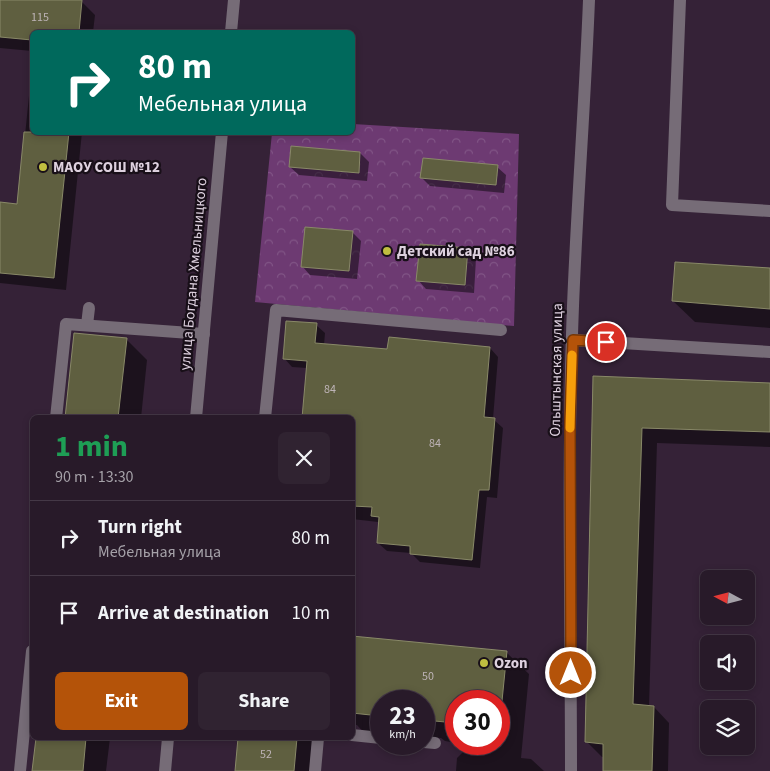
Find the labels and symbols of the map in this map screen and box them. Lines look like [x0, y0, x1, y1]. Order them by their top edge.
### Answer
house number: 115 [31, 9, 49, 26]
place label: МАОУ СОШ №12 [53, 157, 160, 178]
marker: МАОУ СОШ №12 [37, 161, 49, 173]
street label: улица Богдана Хмельницкого [175, 177, 212, 371]
place label: Детский сад №86 [397, 241, 515, 262]
marker: Детский сад №86 [381, 245, 393, 257]
street label: Ольштынская улица [545, 303, 568, 437]
pin [585, 321, 627, 363]
house number: 84 [324, 381, 336, 398]
house number: 84 [429, 435, 441, 452]
north arrow [700, 570, 755, 625]
position arrow [544, 646, 596, 698]
place label: Ozon [494, 653, 528, 674]
marker: Ozon [478, 657, 490, 669]
house number: 50 [422, 668, 434, 685]
speed limit sign: 30 [445, 690, 510, 755]
house number: 52 [260, 746, 272, 763]

